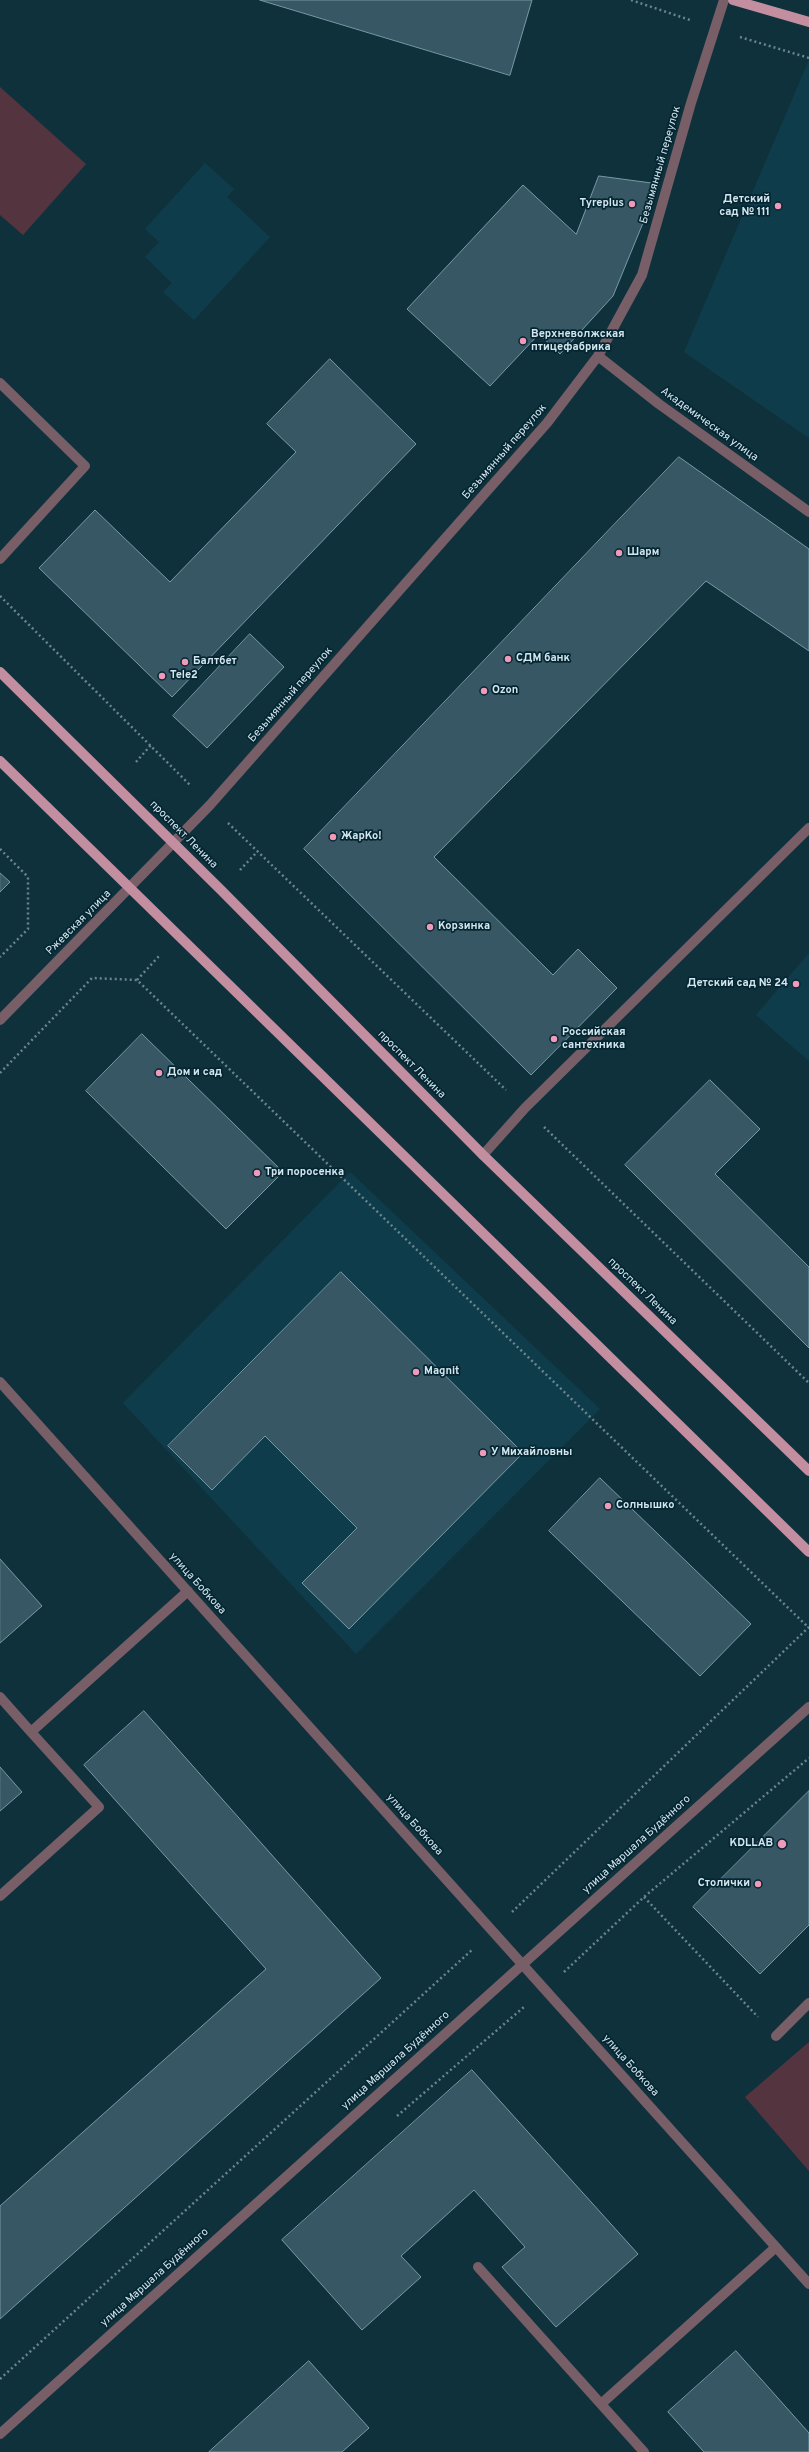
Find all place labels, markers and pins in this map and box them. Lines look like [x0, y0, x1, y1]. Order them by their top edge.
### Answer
place label: Детский сад № 111 [719, 193, 770, 219]
place label: Tyreplus [580, 197, 624, 211]
marker: Tyreplus [627, 199, 637, 209]
marker: Детский сад № 111 [773, 201, 783, 211]
place label: Верхневолжская птицефабрика [531, 328, 625, 354]
marker: Верхневолжская птицефабрика [518, 336, 528, 346]
place label: Шарм [627, 546, 659, 560]
marker: Шарм [614, 548, 624, 558]
place label: СДМ банк [516, 652, 570, 666]
marker: СДМ банк [503, 654, 513, 664]
place label: Балтбет [193, 655, 237, 669]
marker: Балтбет [180, 657, 190, 667]
place label: Tele2 [170, 669, 198, 683]
marker: Tele2 [157, 671, 167, 681]
place label: Ozon [492, 684, 518, 698]
marker: Ozon [479, 686, 489, 696]
place label: ЖарКо! [341, 830, 382, 844]
marker: ЖарКо! [328, 832, 338, 842]
place label: Корзинка [438, 920, 490, 934]
marker: Корзинка [425, 922, 435, 932]
place label: Детский сад № 24 [687, 977, 788, 991]
marker: Детский сад № 24 [791, 979, 801, 989]
place label: Российская сантехника [562, 1026, 626, 1052]
marker: Российская сантехника [549, 1034, 559, 1044]
place label: Дом и сад [167, 1066, 222, 1080]
marker: Дом и сад [154, 1068, 164, 1078]
place label: Три поросенка [265, 1166, 344, 1180]
marker: Три поросенка [252, 1168, 262, 1178]
place label: Magnit [424, 1365, 459, 1379]
marker: Magnit [411, 1367, 421, 1377]
place label: У Михайловны [491, 1446, 572, 1460]
marker: У Михайловны [478, 1448, 488, 1458]
place label: Солнышко [616, 1499, 675, 1513]
marker: Солнышко [603, 1501, 613, 1511]
place label: KDLLAB [729, 1837, 773, 1851]
marker: KDLLAB [776, 1838, 788, 1850]
place label: Столички [698, 1877, 750, 1891]
marker: Столички [753, 1879, 763, 1889]

